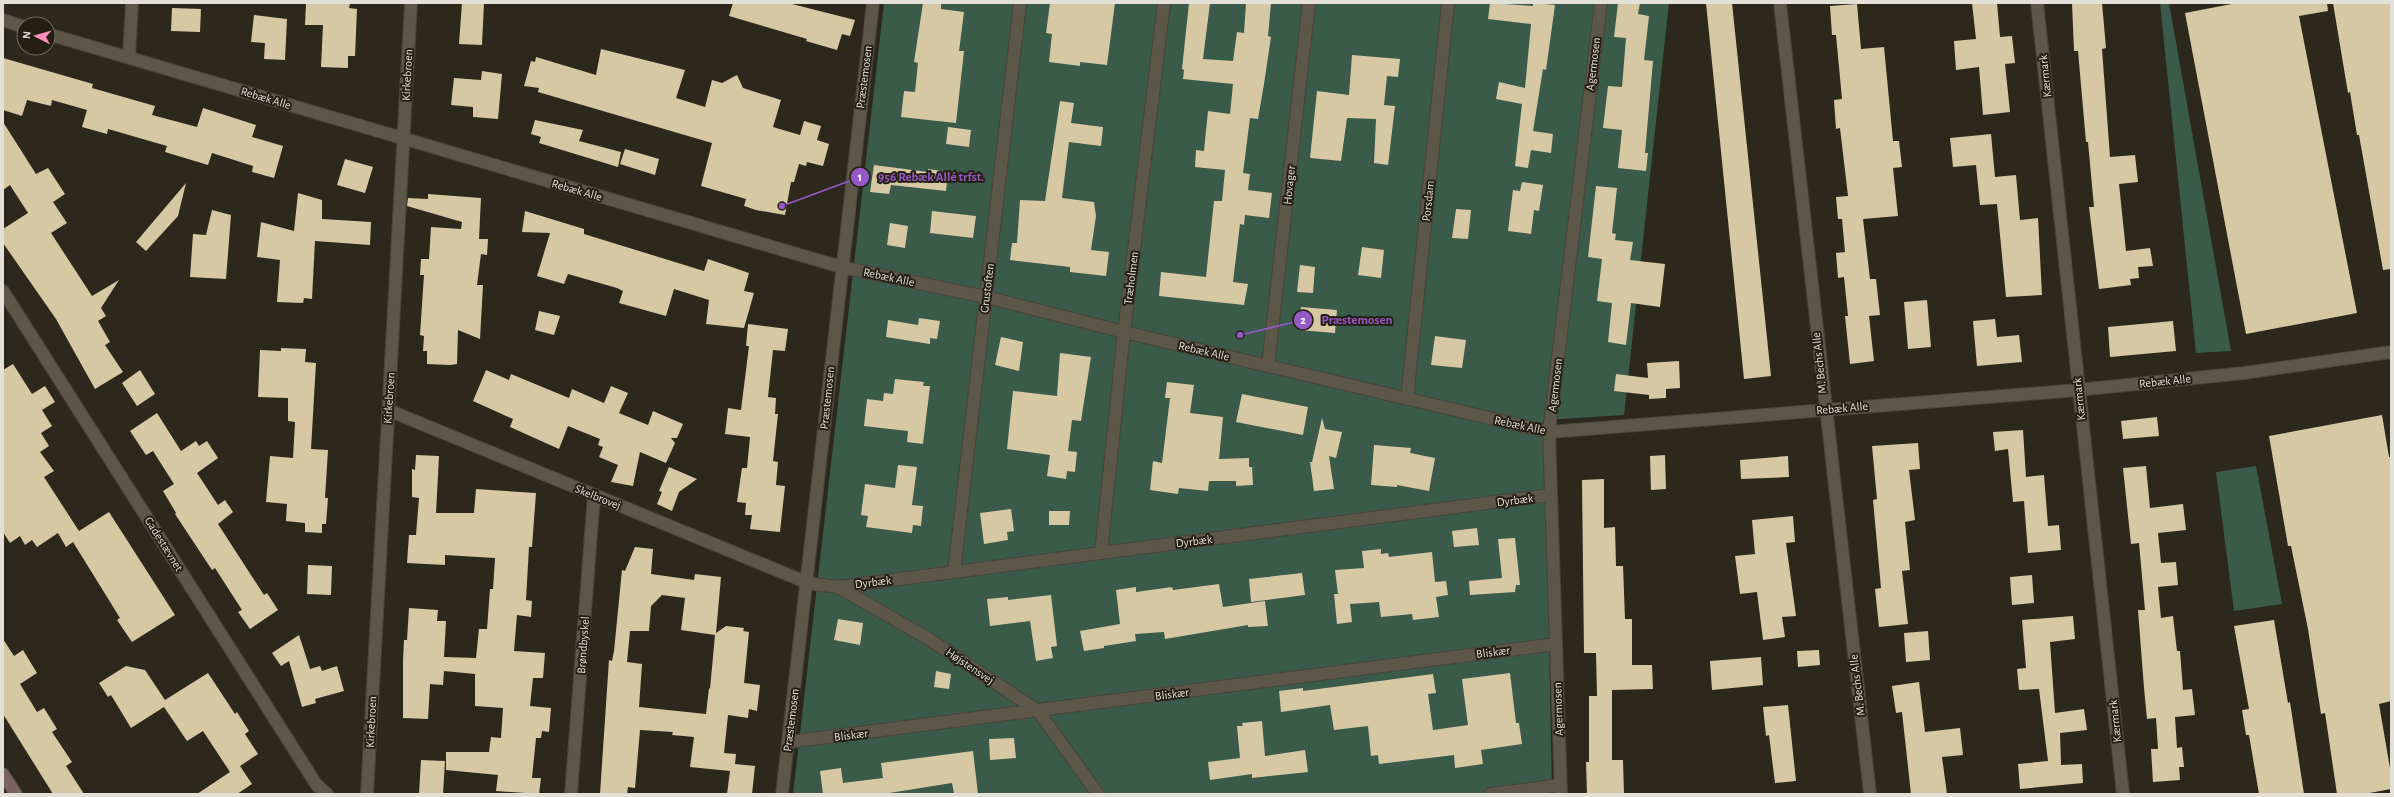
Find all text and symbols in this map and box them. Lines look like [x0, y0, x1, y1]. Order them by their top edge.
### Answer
north arrow [16, 16, 56, 56]
text: N [21, 31, 32, 39]
street label: Agermosen [1584, 37, 1602, 91]
street label: Præstemosen [854, 45, 874, 109]
street label: Kirkebroen [400, 49, 414, 101]
street label: Kærmark [2037, 54, 2053, 98]
street label: Rebæk Alle [239, 85, 293, 111]
callout: 956 Rebæk Allé trfst. [850, 164, 992, 189]
street label: Hovager [1281, 165, 1297, 205]
text: 1 [858, 171, 862, 183]
text: 956 Rebæk Allé trfst. [878, 171, 984, 184]
street label: Rebæk Alle [550, 177, 604, 203]
street label: Porsdam [1420, 180, 1436, 222]
street label: Træholmen [1122, 251, 1140, 305]
street label: Grustoften [978, 263, 996, 313]
street label: Rebæk Alle [862, 266, 916, 288]
callout: Præstemosen [1293, 307, 1400, 332]
text: 2 [1300, 314, 1306, 326]
text: Præstemosen [1322, 314, 1393, 327]
street label: M. Bechs Alle [1810, 332, 1828, 394]
street label: Rebæk Alle [1177, 339, 1231, 363]
street label: Agermosen [1546, 358, 1564, 412]
street label: Præstemosen [818, 366, 836, 430]
street label: Kirkebroen [381, 372, 397, 424]
street label: Rebæk Alle [2139, 372, 2191, 390]
street label: Kærmark [2071, 377, 2087, 421]
street label: Rebæk Alle [1816, 400, 1868, 416]
street label: Rebæk Alle [1493, 414, 1547, 436]
street label: Skelbrovej [573, 482, 623, 513]
street label: Dyrbæk [1496, 492, 1535, 509]
street label: Gadestævnet [143, 515, 185, 573]
street label: Dyrbæk [1175, 533, 1214, 550]
street label: Dyrbæk [854, 574, 893, 591]
street label: Brøndbyskel [575, 616, 592, 674]
street label: Bliskær [1475, 644, 1511, 660]
street label: Højstensvej [943, 646, 996, 687]
street label: M. Bechs Alle [1847, 654, 1867, 716]
street label: Agermosen [1551, 682, 1565, 736]
street label: Bliskær [1154, 686, 1190, 702]
street label: Præstemosen [781, 688, 801, 752]
street label: Kirkebroen [364, 696, 378, 748]
street label: Kærmark [2107, 699, 2123, 743]
street label: Bliskær [833, 727, 869, 743]

